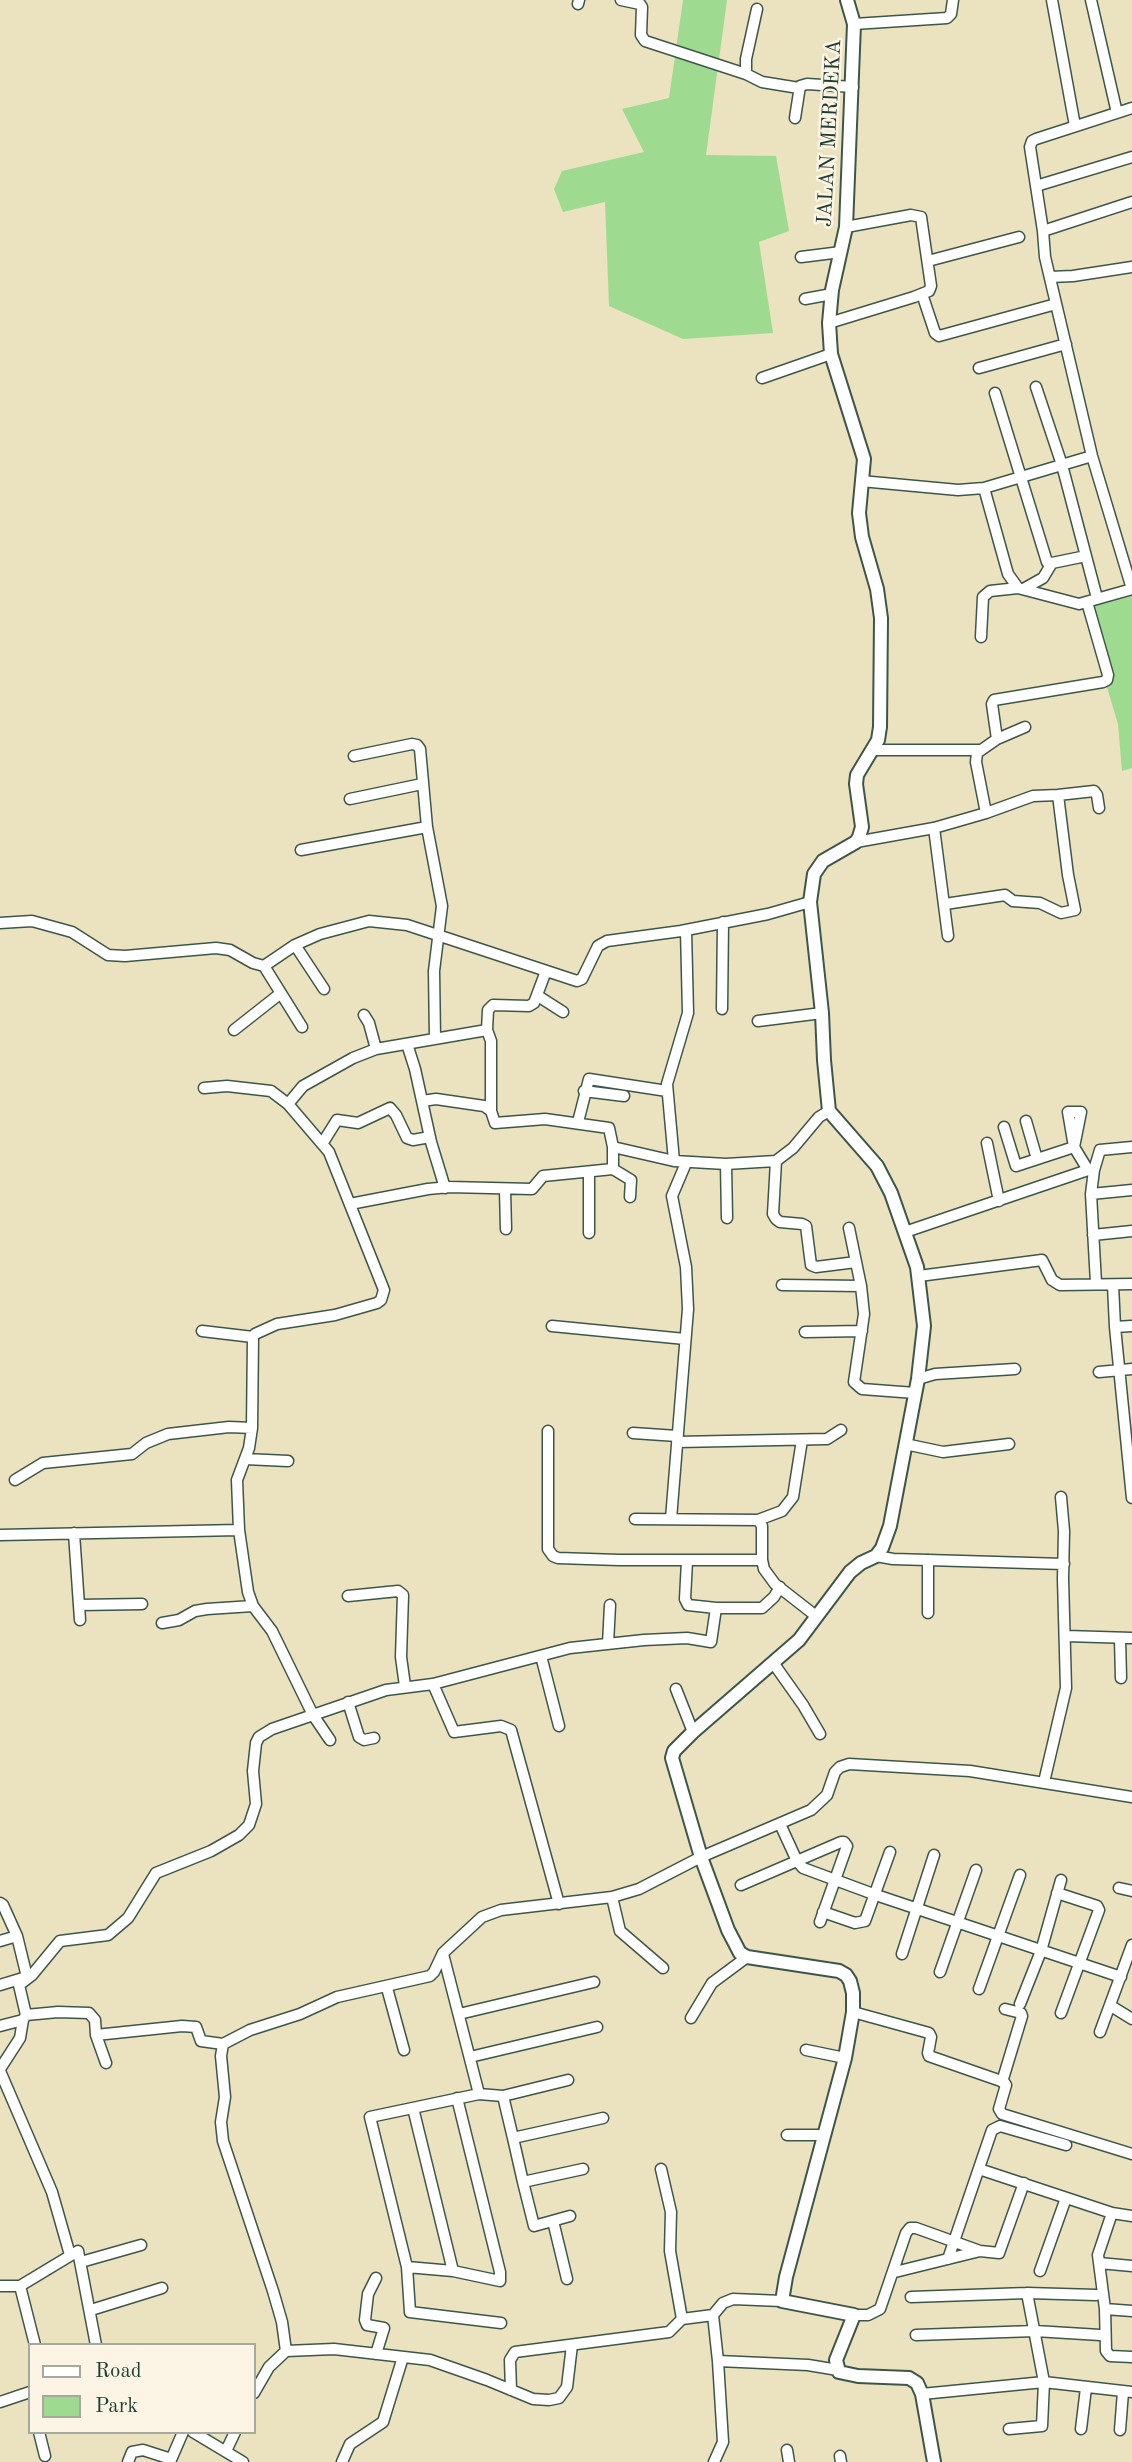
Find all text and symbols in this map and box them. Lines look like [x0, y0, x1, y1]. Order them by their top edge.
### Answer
street label: JALAN MERDEKA [812, 38, 848, 228]
legend [28, 2343, 256, 2434]
text: Road [95, 2361, 142, 2382]
text: Park [95, 2396, 138, 2417]

